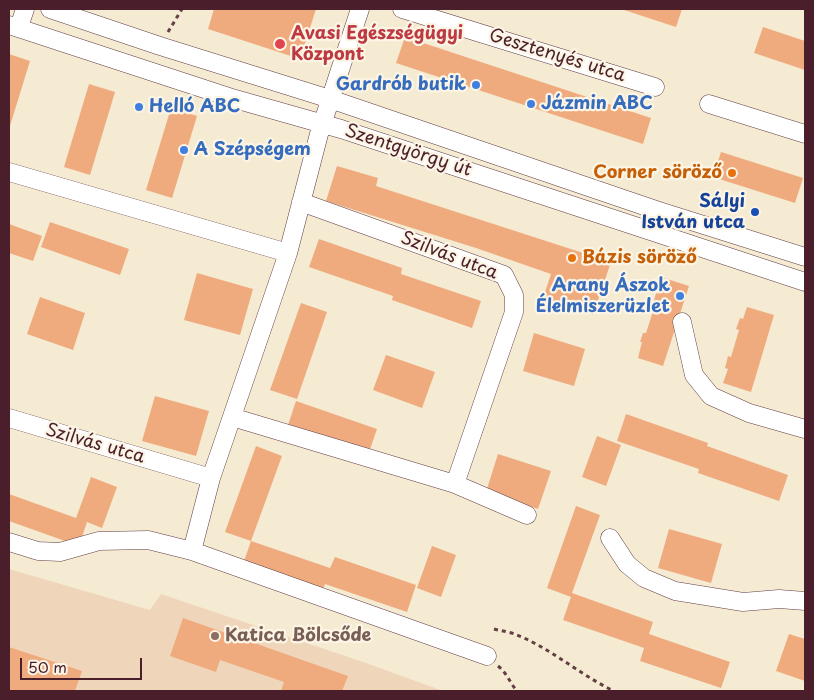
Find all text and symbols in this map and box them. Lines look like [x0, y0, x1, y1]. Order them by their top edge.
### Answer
place label: Avasi Egészségügyi Központ [291, 23, 463, 66]
street label: Gesztenyés utca [486, 25, 628, 87]
marker: Avasi Egészségügyi Központ [273, 37, 287, 51]
place label: Gardrób butik [336, 74, 466, 96]
marker: Gardrób butik [470, 79, 482, 91]
place label: Jázmin ABC [541, 93, 653, 115]
place label: Helló ABC [149, 96, 240, 118]
marker: Jázmin ABC [525, 98, 537, 110]
marker: Helló ABC [133, 101, 145, 113]
street label: Szentgyörgy út [342, 120, 474, 182]
place label: A Szépségem [194, 139, 311, 161]
marker: A Szépségem [178, 144, 190, 156]
place label: Corner söröző [593, 162, 722, 184]
marker: Corner söröző [726, 167, 738, 179]
place label: Sályi István utca [641, 191, 745, 233]
marker: Sályi István utca [749, 206, 761, 218]
street label: Szilvás utca [397, 228, 501, 284]
place label: Bázis söröző [582, 247, 697, 269]
marker: Bázis söröző [566, 252, 578, 264]
place label: Arany Ászok Élelmiszerüzlet [536, 275, 670, 318]
marker: Arany Ászok Élelmiszerüzlet [674, 290, 686, 302]
street label: Szilvás utca [43, 420, 147, 468]
place label: Katica Bölcsőde [225, 625, 371, 647]
marker: Katica Bölcsőde [209, 630, 221, 642]
scale bar [22, 648, 145, 680]
text: 50 m [28, 655, 67, 678]

